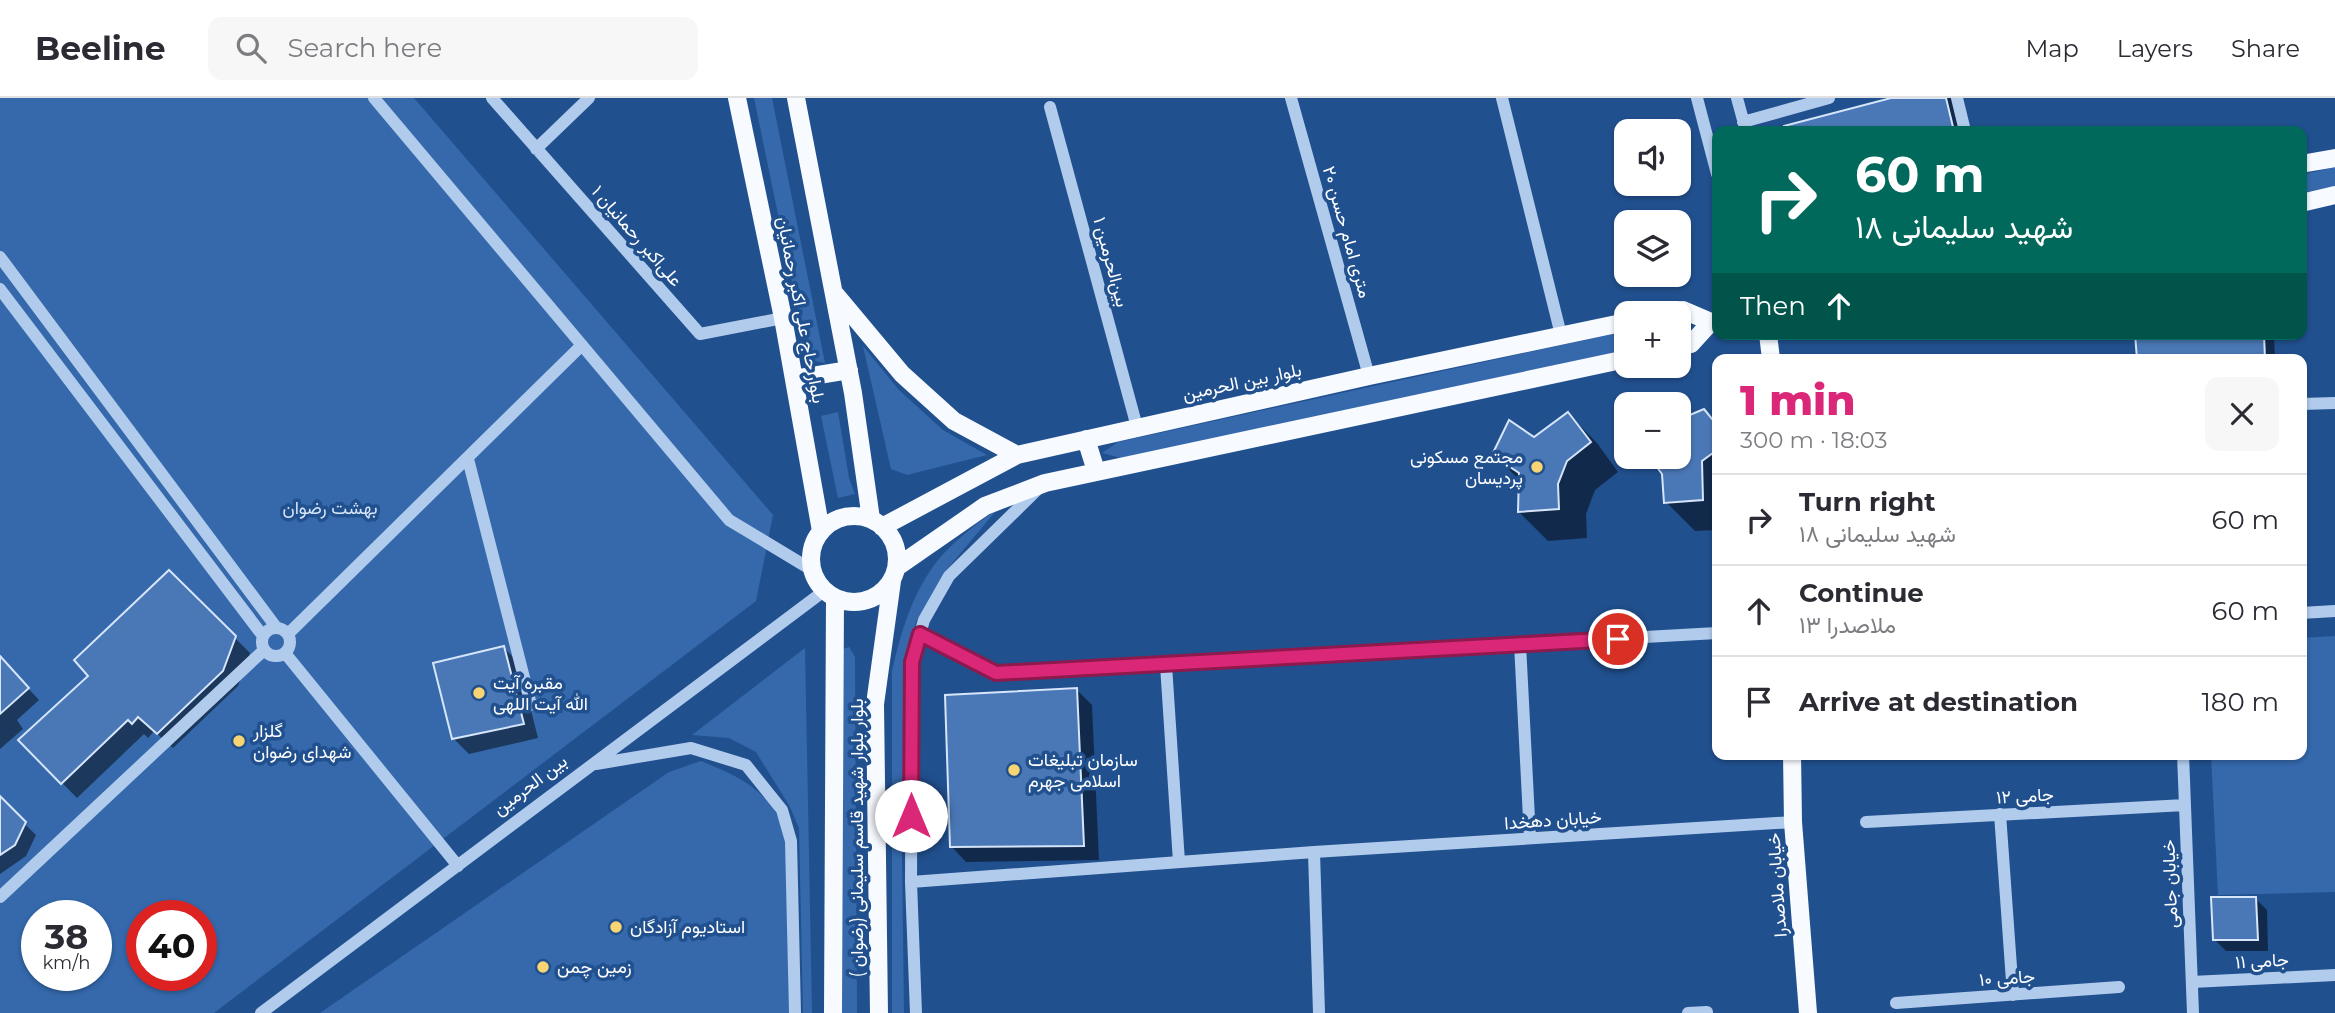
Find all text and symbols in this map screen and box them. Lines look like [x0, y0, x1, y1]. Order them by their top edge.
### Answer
search box [208, 17, 698, 80]
text: Beeline [35, 28, 166, 68]
icon: search [232, 29, 270, 67]
text: Search here [288, 32, 442, 64]
text: Map [2025, 34, 2079, 63]
text: Layers [2117, 34, 2193, 63]
text: Share [2231, 34, 2300, 63]
map controls [1614, 119, 1691, 469]
button: sound [1614, 119, 1691, 196]
text: 60 m [1855, 145, 1985, 204]
icon: right [1740, 154, 1831, 245]
street label: ۲۰ متری امام حسن [1317, 163, 1376, 301]
street label: علی‌اکبر رحمانیان ۱ [587, 181, 687, 291]
text: شهید سلیمانی ۱۸ [1855, 207, 2073, 246]
button: layers [1614, 210, 1691, 287]
street label: بلوار حاج علی اکبر رحمانیان [771, 215, 830, 405]
street label: بین‌الحرمین ۱ [1088, 215, 1134, 309]
icon: ahead [1820, 287, 1858, 325]
text: Then [1740, 290, 1806, 322]
button: + [1614, 301, 1691, 378]
street label: بلوار بین الحرمین [1180, 359, 1304, 405]
text: 1 min [1740, 374, 1856, 426]
button: close [2205, 377, 2279, 451]
button: − [1614, 392, 1691, 469]
text: 300 m · 18:03 [1740, 426, 1888, 454]
place label: مجتمع مسکونی پردیسان [1410, 446, 1523, 490]
marker: مجتمع مسکونی پردیسان [1529, 459, 1545, 475]
text: Turn right [1799, 486, 1935, 518]
park label: بهشت رضوان [282, 497, 378, 519]
icon: right [1740, 501, 1778, 539]
text: 60 m [2212, 504, 2279, 536]
text: شهید سلیمانی ۱۸ [1799, 520, 1956, 548]
text: Continue [1799, 577, 1924, 609]
icon: ahead [1740, 592, 1778, 630]
text: 60 m [2212, 595, 2279, 627]
pin [1588, 609, 1648, 669]
text: ملاصدرا ۱۳ [1799, 611, 1896, 639]
icon: arrive [1599, 620, 1637, 658]
place label: مقبره آیت الله آیت اللهی [493, 672, 588, 715]
icon: arrive [1740, 683, 1778, 721]
marker: مقبره آیت الله آیت اللهی [471, 685, 487, 701]
text: Arrive at destination [1799, 686, 2078, 718]
text: 180 m [2201, 686, 2279, 718]
street label: بلوار بلوار شهید قاسم سلیمانی (رضوان ) [846, 698, 869, 978]
place label: گلزار شهدای رضوان [252, 720, 352, 763]
marker: گلزار شهدای رضوان [231, 733, 247, 749]
place label: سازمان تبلیغات اسلامی جهرم [1028, 749, 1138, 793]
street label: بین الحرمین [489, 750, 571, 820]
marker: سازمان تبلیغات اسلامی جهرم [1006, 762, 1022, 778]
position arrow [874, 779, 948, 853]
street label: جامی ۱۲ [1996, 784, 2054, 808]
street label: خیابان دهخدا [1504, 806, 1602, 834]
street label: خیابان ملاصدرا [1762, 832, 1792, 938]
street label: خیابان جامی [2157, 839, 2183, 929]
speed limit sign: 40 [126, 900, 217, 991]
text: 38 [45, 915, 88, 958]
place label: استادیوم آزادگان [630, 916, 745, 939]
marker: استادیوم آزادگان [608, 919, 624, 935]
street label: جامی ۱۱ [2235, 949, 2289, 973]
text: km/h [42, 952, 91, 974]
place label: زمین چمن [557, 956, 632, 979]
marker: زمین چمن [535, 959, 551, 975]
street label: جامی ۱۰ [1978, 965, 2036, 991]

